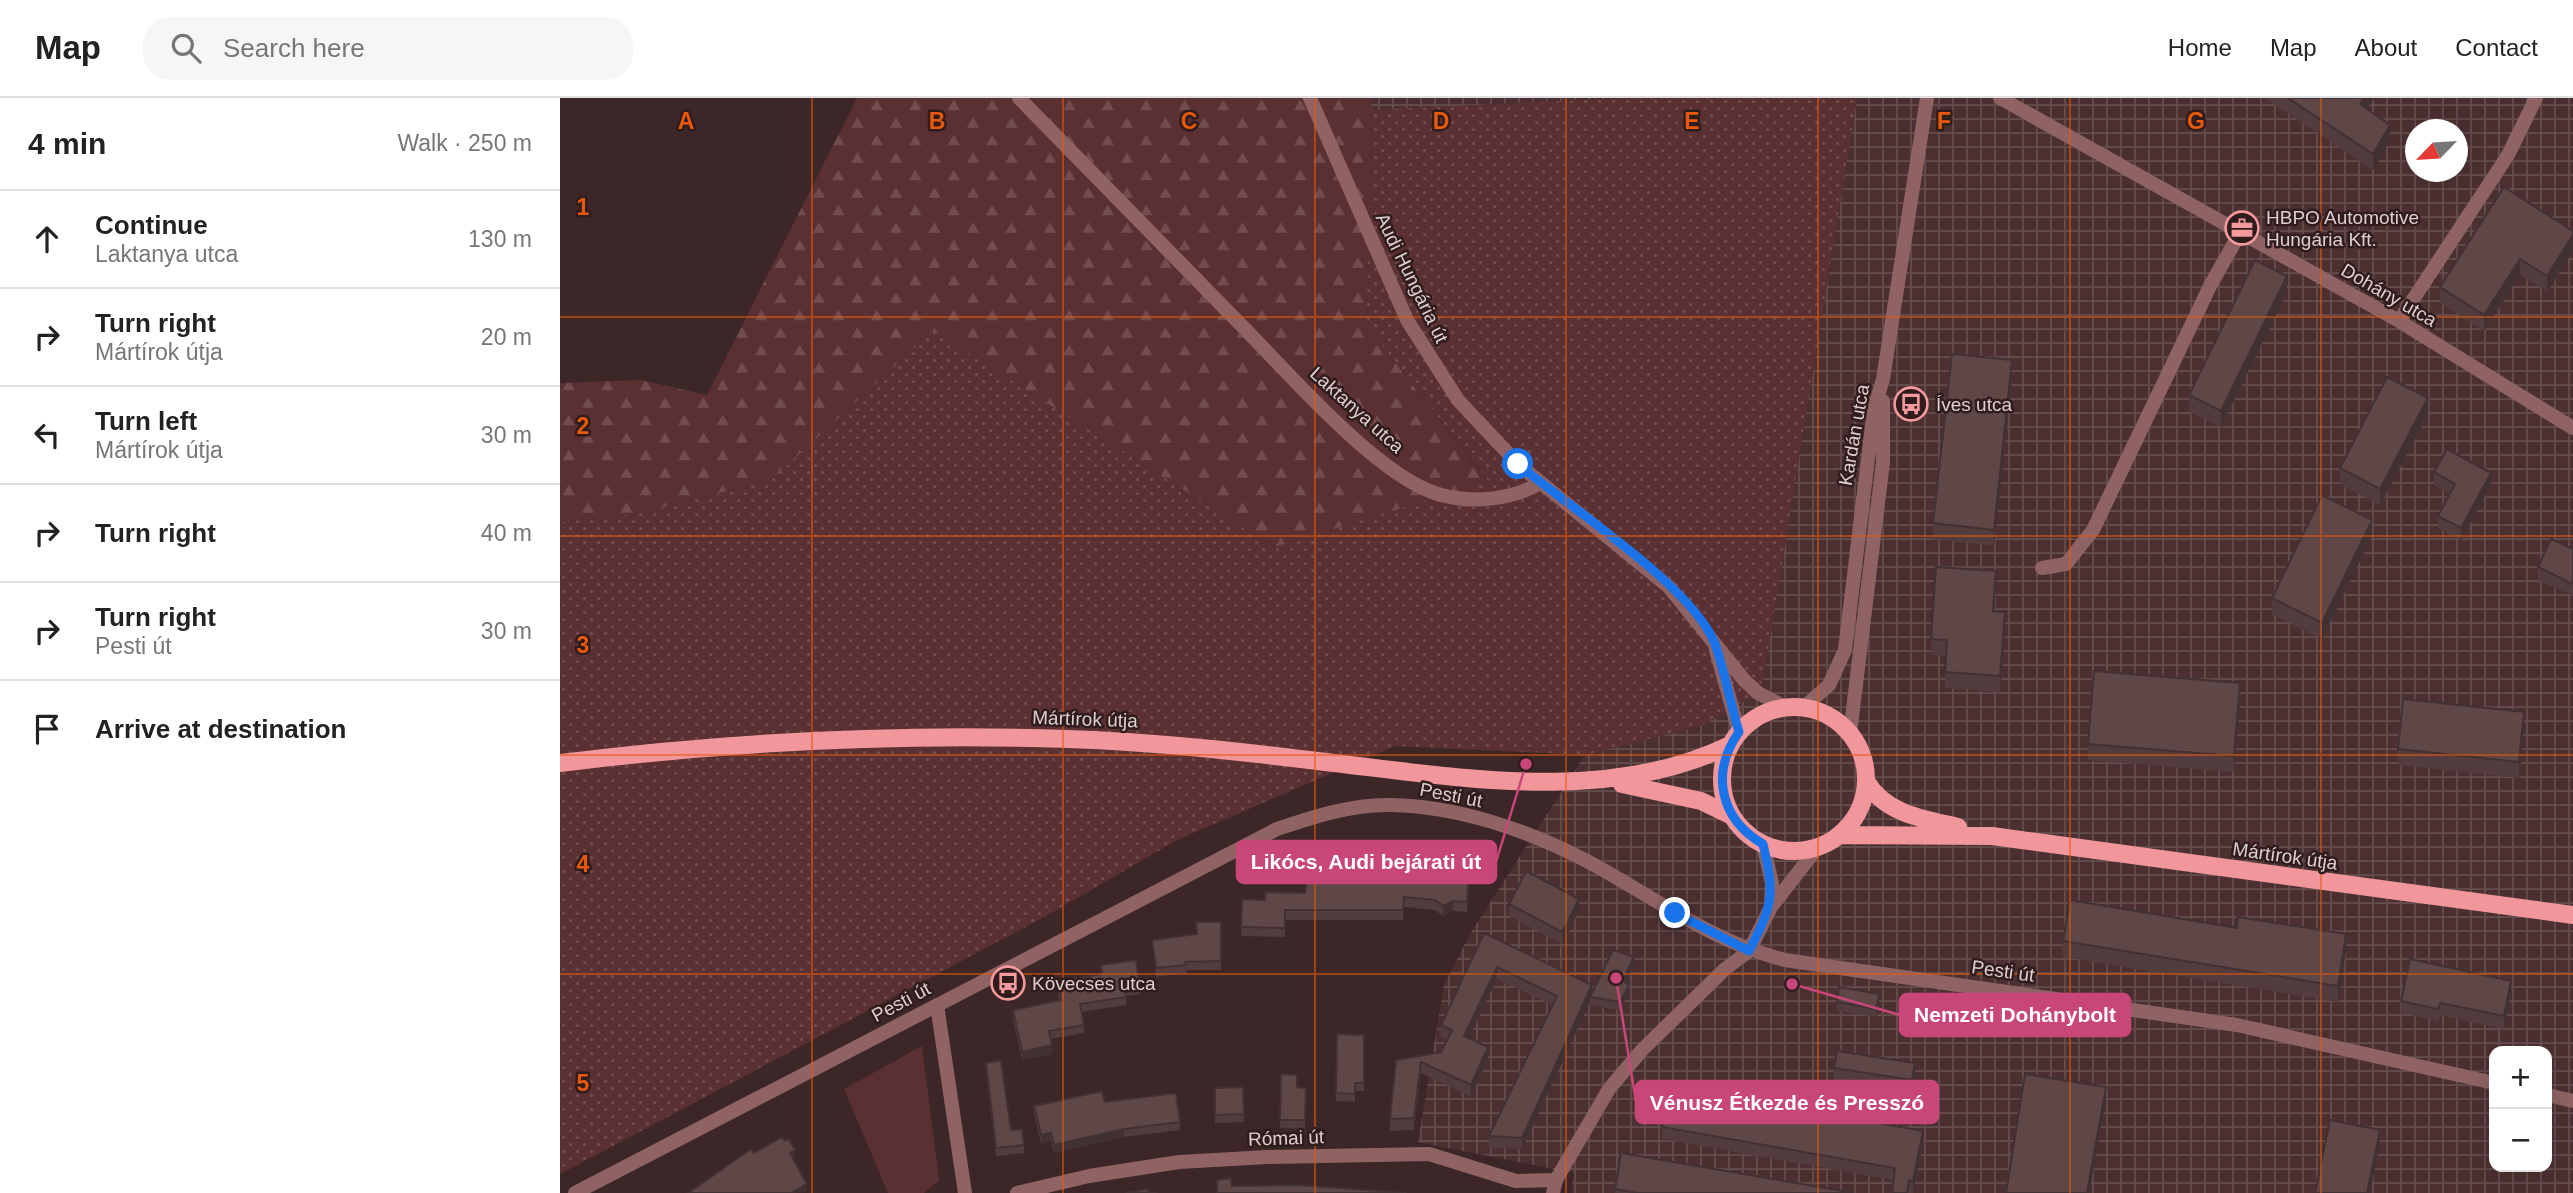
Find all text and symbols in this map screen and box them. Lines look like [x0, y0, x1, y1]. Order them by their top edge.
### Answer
search box [143, 17, 633, 80]
text: Map [35, 29, 101, 66]
icon: search [167, 29, 205, 67]
text: Search here [223, 33, 365, 63]
text: Home [2168, 34, 2232, 61]
text: Map [2270, 34, 2317, 61]
text: About [2355, 34, 2417, 61]
text: Contact [2455, 34, 2538, 61]
text: A [678, 108, 694, 134]
text: B [929, 108, 945, 134]
text: C [1181, 108, 1197, 134]
text: D [1433, 108, 1449, 134]
text: E [1684, 108, 1700, 134]
text: F [1937, 108, 1951, 134]
text: G [2187, 108, 2205, 134]
north arrow [2405, 119, 2468, 182]
text: 4 min [28, 127, 106, 160]
text: Walk · 250 m [397, 130, 532, 156]
text: 1 [577, 194, 590, 220]
place label: HBPO Automotive Hungária Kft. [2266, 207, 2419, 250]
office icon: HBPO Automotive Hungária Kft. [2223, 209, 2261, 247]
text: Continue [95, 210, 208, 240]
street label: Audi Hungária út [1372, 210, 1453, 347]
icon: ahead [28, 220, 66, 258]
text: 130 m [468, 226, 532, 252]
text: Laktanya utca [95, 241, 238, 267]
street label: Dohány utca [2338, 259, 2441, 331]
text: Turn right [95, 308, 216, 338]
icon: right [28, 318, 66, 356]
text: 20 m [481, 324, 532, 350]
text: Mártírok útja [95, 339, 223, 365]
street label: Laktanya utca [1306, 363, 1408, 458]
street label: Kardán utca [1835, 382, 1873, 487]
bus stop icon: Íves utca [1892, 385, 1930, 423]
place label: Íves utca [1936, 394, 2012, 415]
text: Turn left [95, 406, 197, 436]
text: 2 [577, 413, 589, 439]
icon: left [28, 416, 66, 454]
text: 30 m [481, 422, 532, 448]
text: Mártírok útja [95, 437, 223, 463]
route start [1502, 448, 1533, 479]
icon: right [28, 514, 66, 552]
text: Turn right [95, 518, 216, 548]
text: 40 m [481, 520, 532, 546]
text: Turn right [95, 602, 216, 632]
icon: right [28, 612, 66, 650]
text: 30 m [481, 618, 532, 644]
text: 3 [577, 632, 589, 658]
text: Pesti út [95, 633, 172, 659]
street label: Mártírok útja [1032, 707, 1139, 731]
icon: arrive [28, 710, 66, 748]
text: Arrive at destination [95, 714, 346, 744]
street label: Pesti út [1418, 779, 1485, 811]
street label: Mártírok útja [2231, 838, 2339, 874]
callout: Likócs, Audi bejárati út [1237, 841, 1496, 883]
text: Likócs, Audi bejárati út [1251, 850, 1481, 873]
text: 4 [577, 851, 590, 877]
route end [1659, 897, 1690, 928]
street label: Pesti út [1970, 956, 2037, 986]
bus stop icon: Kövecses utca [989, 964, 1027, 1002]
place label: Kövecses utca [1032, 973, 1156, 994]
street label: Pesti út [868, 978, 935, 1026]
callout: Nemzeti Dohánybolt [1900, 994, 2130, 1036]
text: Nemzeti Dohánybolt [1914, 1003, 2116, 1026]
map controls [2489, 1046, 2552, 1172]
button: + [2489, 1046, 2552, 1109]
text: 5 [577, 1070, 590, 1096]
callout: Vénusz Étkezde és Presszó [1636, 1081, 1938, 1123]
text: Vénusz Étkezde és Presszó [1650, 1091, 1924, 1114]
button: − [2489, 1109, 2552, 1172]
street label: Római út [1248, 1126, 1325, 1150]

